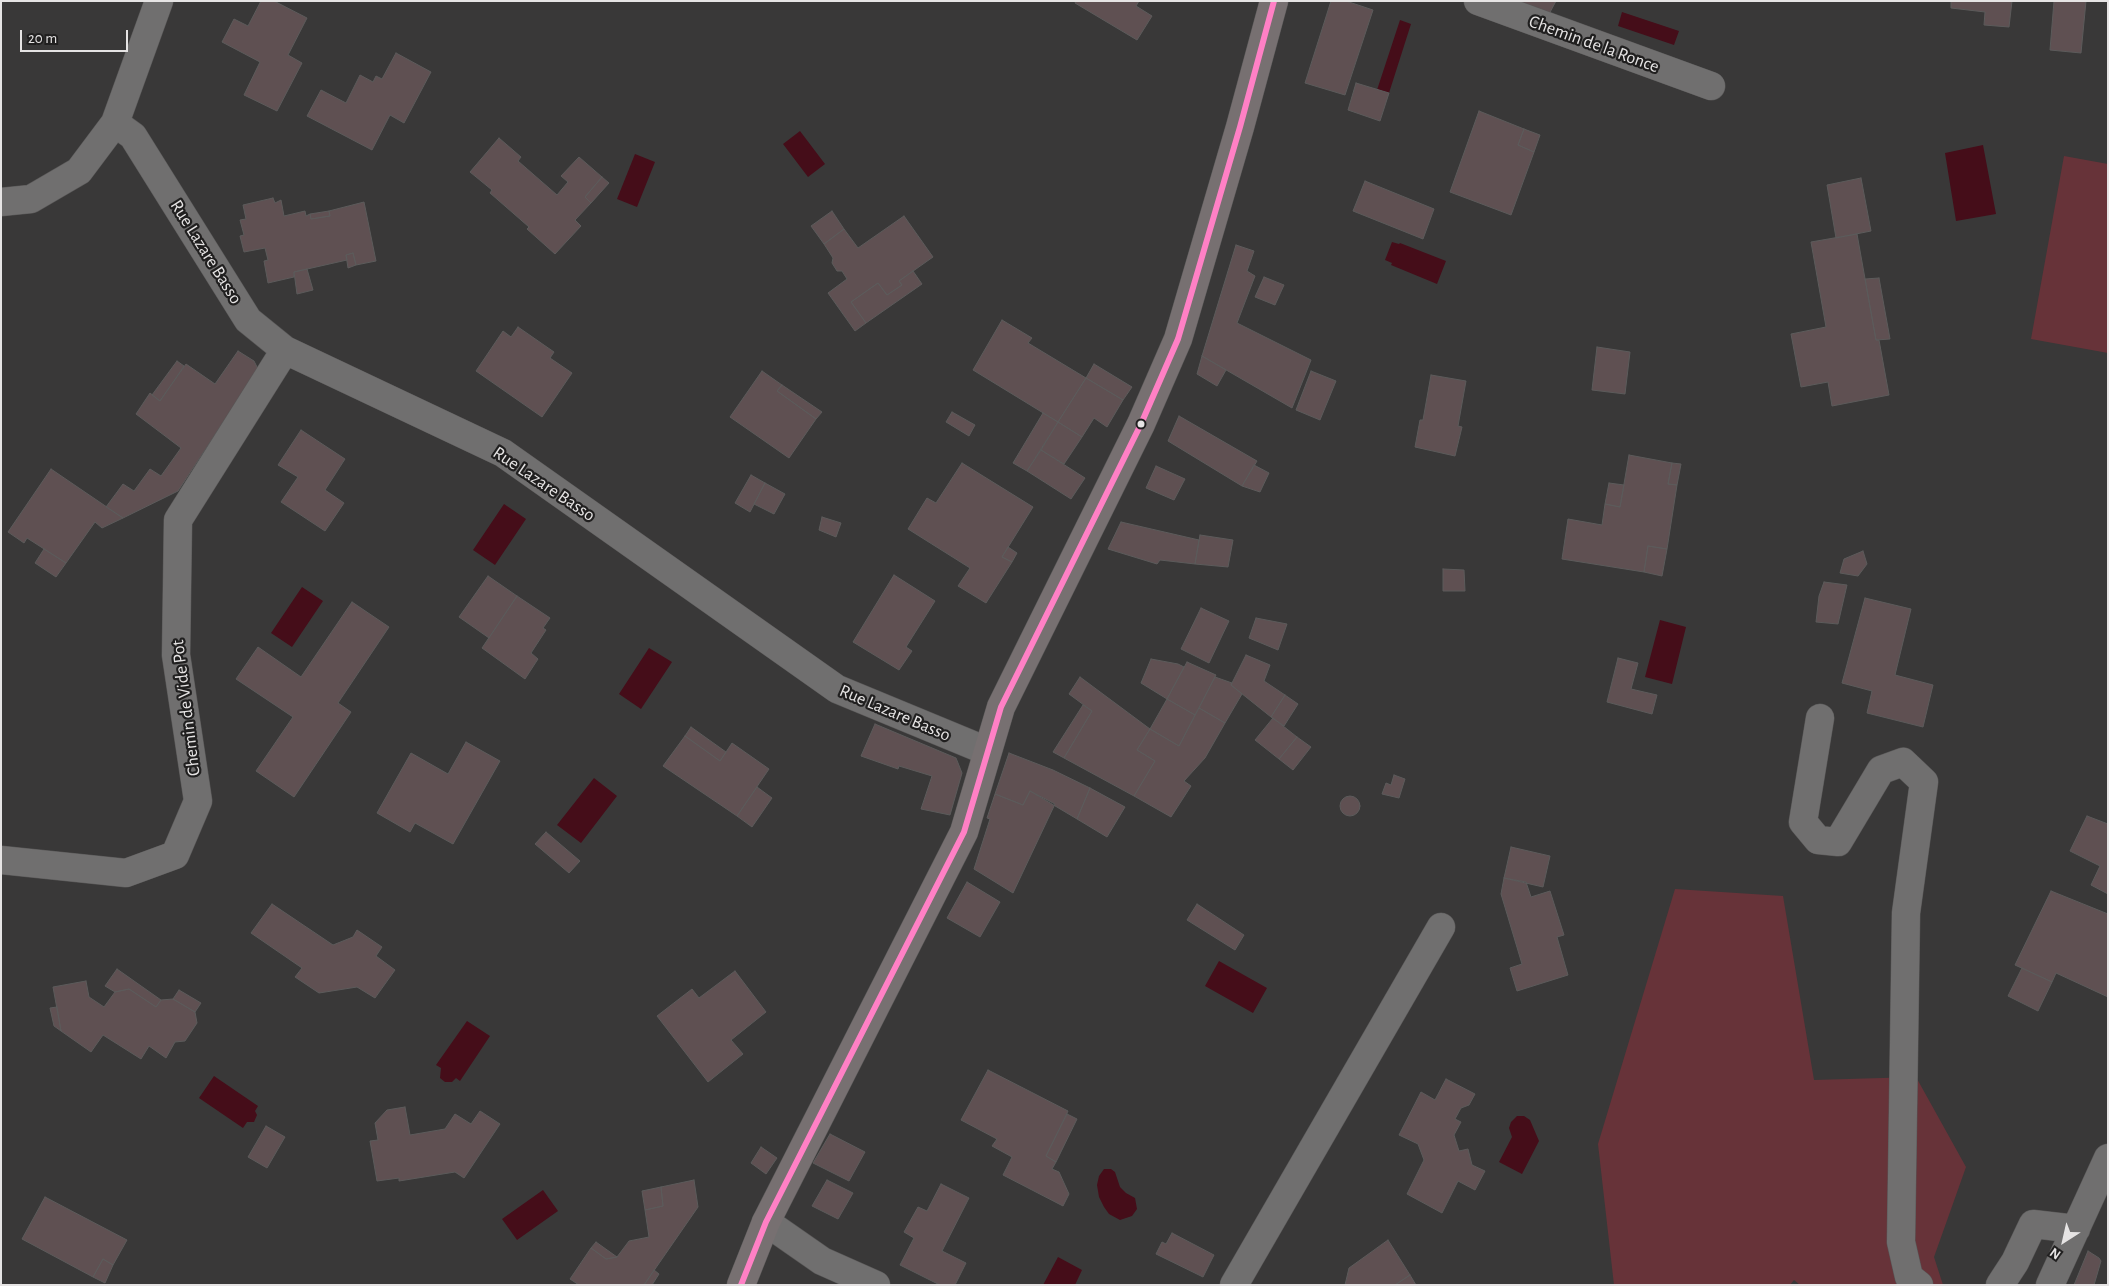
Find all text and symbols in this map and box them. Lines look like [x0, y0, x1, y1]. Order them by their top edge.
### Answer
street label: Chemin de la Ronce [1526, 10, 1662, 78]
scale bar [22, 20, 130, 52]
text: 20 m [28, 31, 57, 46]
street label: Rue Lazare Basso [165, 196, 247, 308]
unlabelled marker [1136, 419, 1146, 429]
street label: Rue Lazare Basso [489, 442, 599, 526]
street label: Chemin de Vide Pot [167, 639, 205, 777]
street label: Rue Lazare Basso [836, 680, 954, 746]
north arrow [2039, 1216, 2089, 1266]
text: N [2047, 1245, 2063, 1262]

